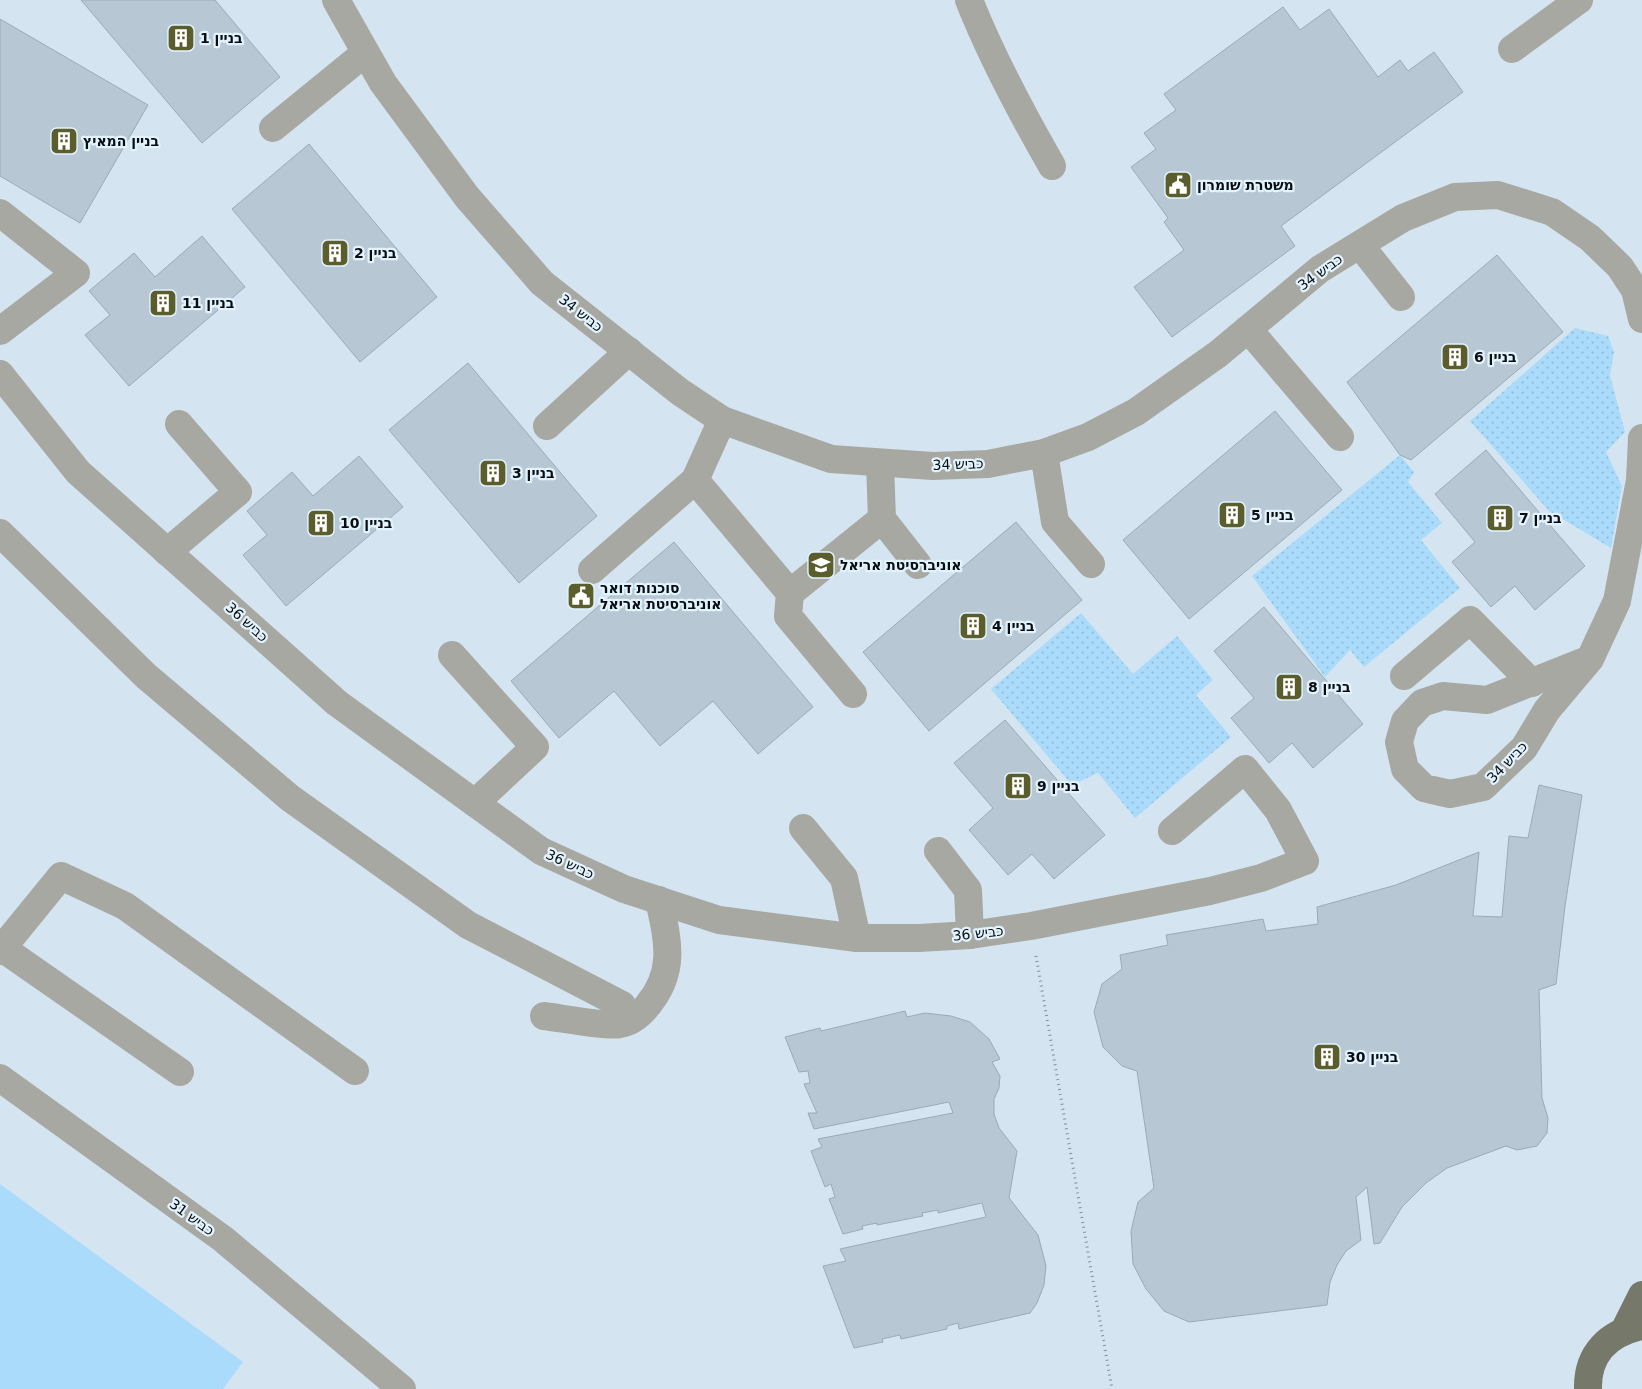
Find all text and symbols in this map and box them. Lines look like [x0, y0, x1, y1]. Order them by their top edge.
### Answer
building icon: בניין 1 [166, 23, 196, 53]
place label: בניין 1 [200, 30, 243, 46]
building icon: בניין המאיץ [49, 126, 79, 156]
place label: בניין המאיץ [83, 133, 159, 149]
public building icon: משטרת שומרון [1163, 170, 1193, 200]
place label: משטרת שומרון [1197, 177, 1294, 193]
building icon: בניין 2 [320, 238, 350, 268]
place label: בניין 2 [354, 245, 397, 261]
street label: כביש 34 [1295, 251, 1345, 293]
building icon: בניין 11 [148, 288, 178, 318]
street label: כביש 34 [556, 291, 606, 335]
place label: בניין 11 [182, 295, 234, 311]
building icon: בניין 6 [1440, 342, 1470, 372]
place label: בניין 6 [1474, 349, 1517, 365]
street label: כביש 34 [932, 455, 984, 473]
building icon: בניין 3 [478, 458, 508, 488]
place label: בניין 3 [512, 465, 555, 481]
building icon: בניין 5 [1217, 500, 1247, 530]
building icon: בניין 7 [1485, 503, 1515, 533]
place label: בניין 5 [1251, 507, 1294, 523]
building icon: בניין 10 [306, 508, 336, 538]
place label: בניין 7 [1519, 510, 1562, 526]
place label: בניין 10 [340, 515, 392, 531]
school or university icon: אוניברסיטת אריאל [806, 550, 836, 580]
place label: אוניברסיטת אריאל [840, 557, 961, 573]
place label: סוכנות דואר אוניברסיטת אריאל [600, 580, 721, 612]
public building icon: סוכנות דואר אוניברסיטת אריאל [566, 581, 596, 611]
street label: כביש 36 [223, 599, 271, 645]
building icon: בניין 4 [958, 611, 988, 641]
place label: בניין 4 [992, 618, 1035, 634]
building icon: בניין 8 [1274, 672, 1304, 702]
place label: בניין 8 [1308, 679, 1351, 695]
street label: כביש 34 [1484, 738, 1530, 786]
building icon: בניין 9 [1003, 771, 1033, 801]
place label: בניין 9 [1037, 778, 1080, 794]
street label: כביש 36 [544, 846, 596, 882]
street label: כביש 36 [952, 922, 1004, 944]
building icon: בניין 30 [1312, 1042, 1342, 1072]
place label: בניין 30 [1346, 1049, 1398, 1065]
street label: כביש 31 [167, 1196, 217, 1238]

